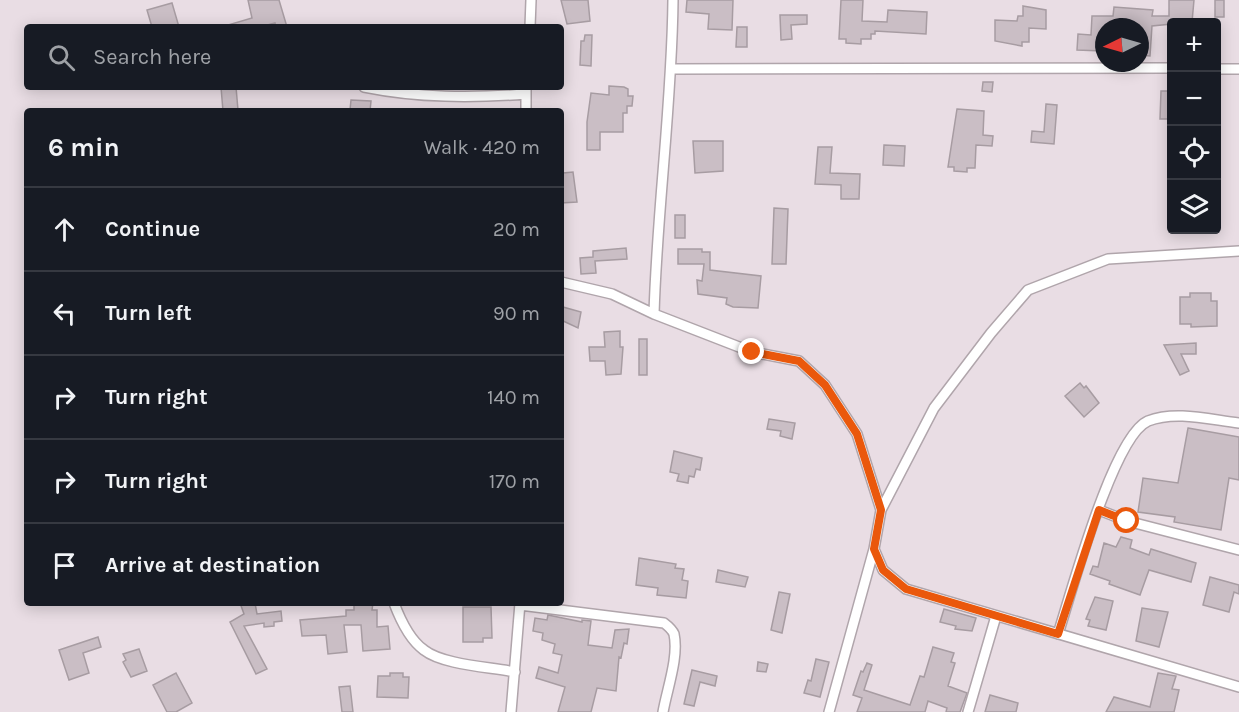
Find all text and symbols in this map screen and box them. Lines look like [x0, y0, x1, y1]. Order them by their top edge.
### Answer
north arrow [1095, 18, 1149, 72]
map controls [1167, 18, 1221, 234]
button: + [1167, 18, 1221, 72]
search box [24, 24, 564, 90]
icon: search [45, 41, 78, 74]
text: Search here [93, 44, 211, 70]
button: − [1167, 72, 1221, 126]
button: locate [1167, 126, 1221, 180]
text: 6 min [48, 132, 120, 163]
text: Walk · 420 m [424, 136, 540, 159]
button: layers [1167, 180, 1221, 234]
icon: ahead [48, 213, 81, 246]
text: Continue [105, 216, 200, 242]
text: 20 m [493, 218, 540, 241]
icon: left [48, 297, 81, 330]
text: Turn left [105, 300, 192, 326]
text: 90 m [493, 302, 540, 325]
route end [738, 338, 764, 364]
icon: right [48, 381, 81, 414]
text: Turn right [105, 384, 208, 410]
text: 140 m [487, 386, 540, 409]
icon: right [48, 465, 81, 498]
text: Turn right [105, 468, 208, 494]
text: 170 m [489, 470, 540, 493]
route start [1113, 507, 1139, 533]
icon: arrive [48, 549, 81, 582]
text: Arrive at destination [105, 552, 320, 578]

